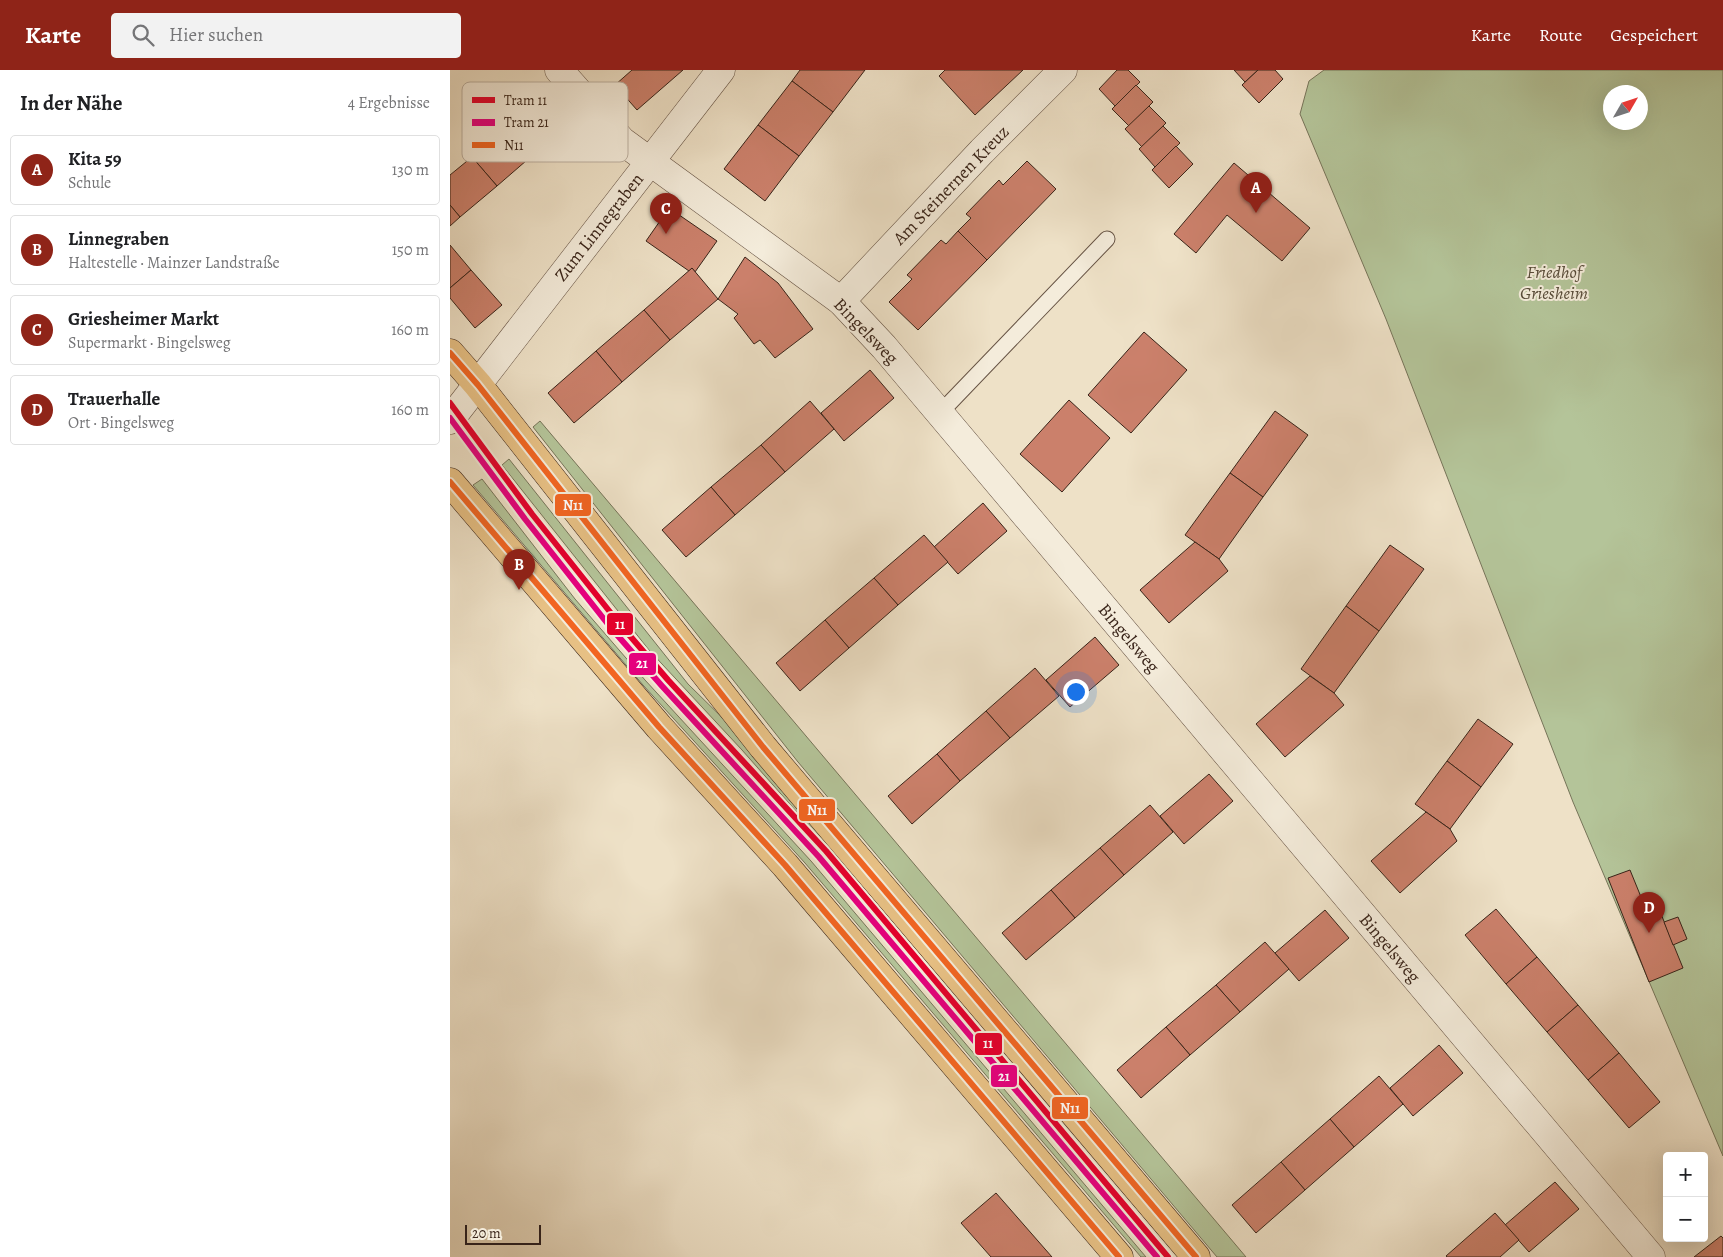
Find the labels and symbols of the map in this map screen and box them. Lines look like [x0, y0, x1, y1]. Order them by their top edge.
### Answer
legend [462, 82, 628, 162]
north arrow [1603, 85, 1648, 130]
text: Tram 11 [504, 91, 547, 110]
text: Tram 21 [504, 113, 549, 132]
street label: Am Steinernen Kreuz [887, 120, 1014, 251]
text: N11 [504, 136, 524, 155]
street label: Zum Linnegraben [549, 168, 649, 286]
pin: A [1240, 172, 1272, 213]
pin: C [650, 193, 682, 234]
park label: Friedhof Griesheim [1520, 260, 1588, 305]
street label: Bingelsweg [828, 293, 904, 369]
line badge: N11 [554, 493, 592, 517]
text: N11 [563, 496, 583, 515]
pin: B [503, 549, 535, 590]
street label: Bingelsweg [1093, 598, 1165, 678]
line badge: 11 [606, 612, 634, 636]
text: 11 [615, 615, 625, 634]
line badge: 21 [628, 652, 657, 676]
text: 21 [636, 654, 648, 673]
your location [1063, 679, 1089, 705]
line badge: N11 [798, 798, 836, 822]
text: N11 [807, 801, 827, 820]
pin: D [1633, 892, 1665, 933]
street label: Bingelsweg [1354, 908, 1426, 988]
line badge: 11 [974, 1032, 1003, 1056]
text: 11 [983, 1034, 993, 1053]
line badge: 21 [990, 1064, 1018, 1088]
text: 21 [998, 1067, 1010, 1086]
line badge: N11 [1051, 1096, 1089, 1120]
text: N11 [1060, 1099, 1080, 1118]
scale bar [465, 1222, 541, 1245]

